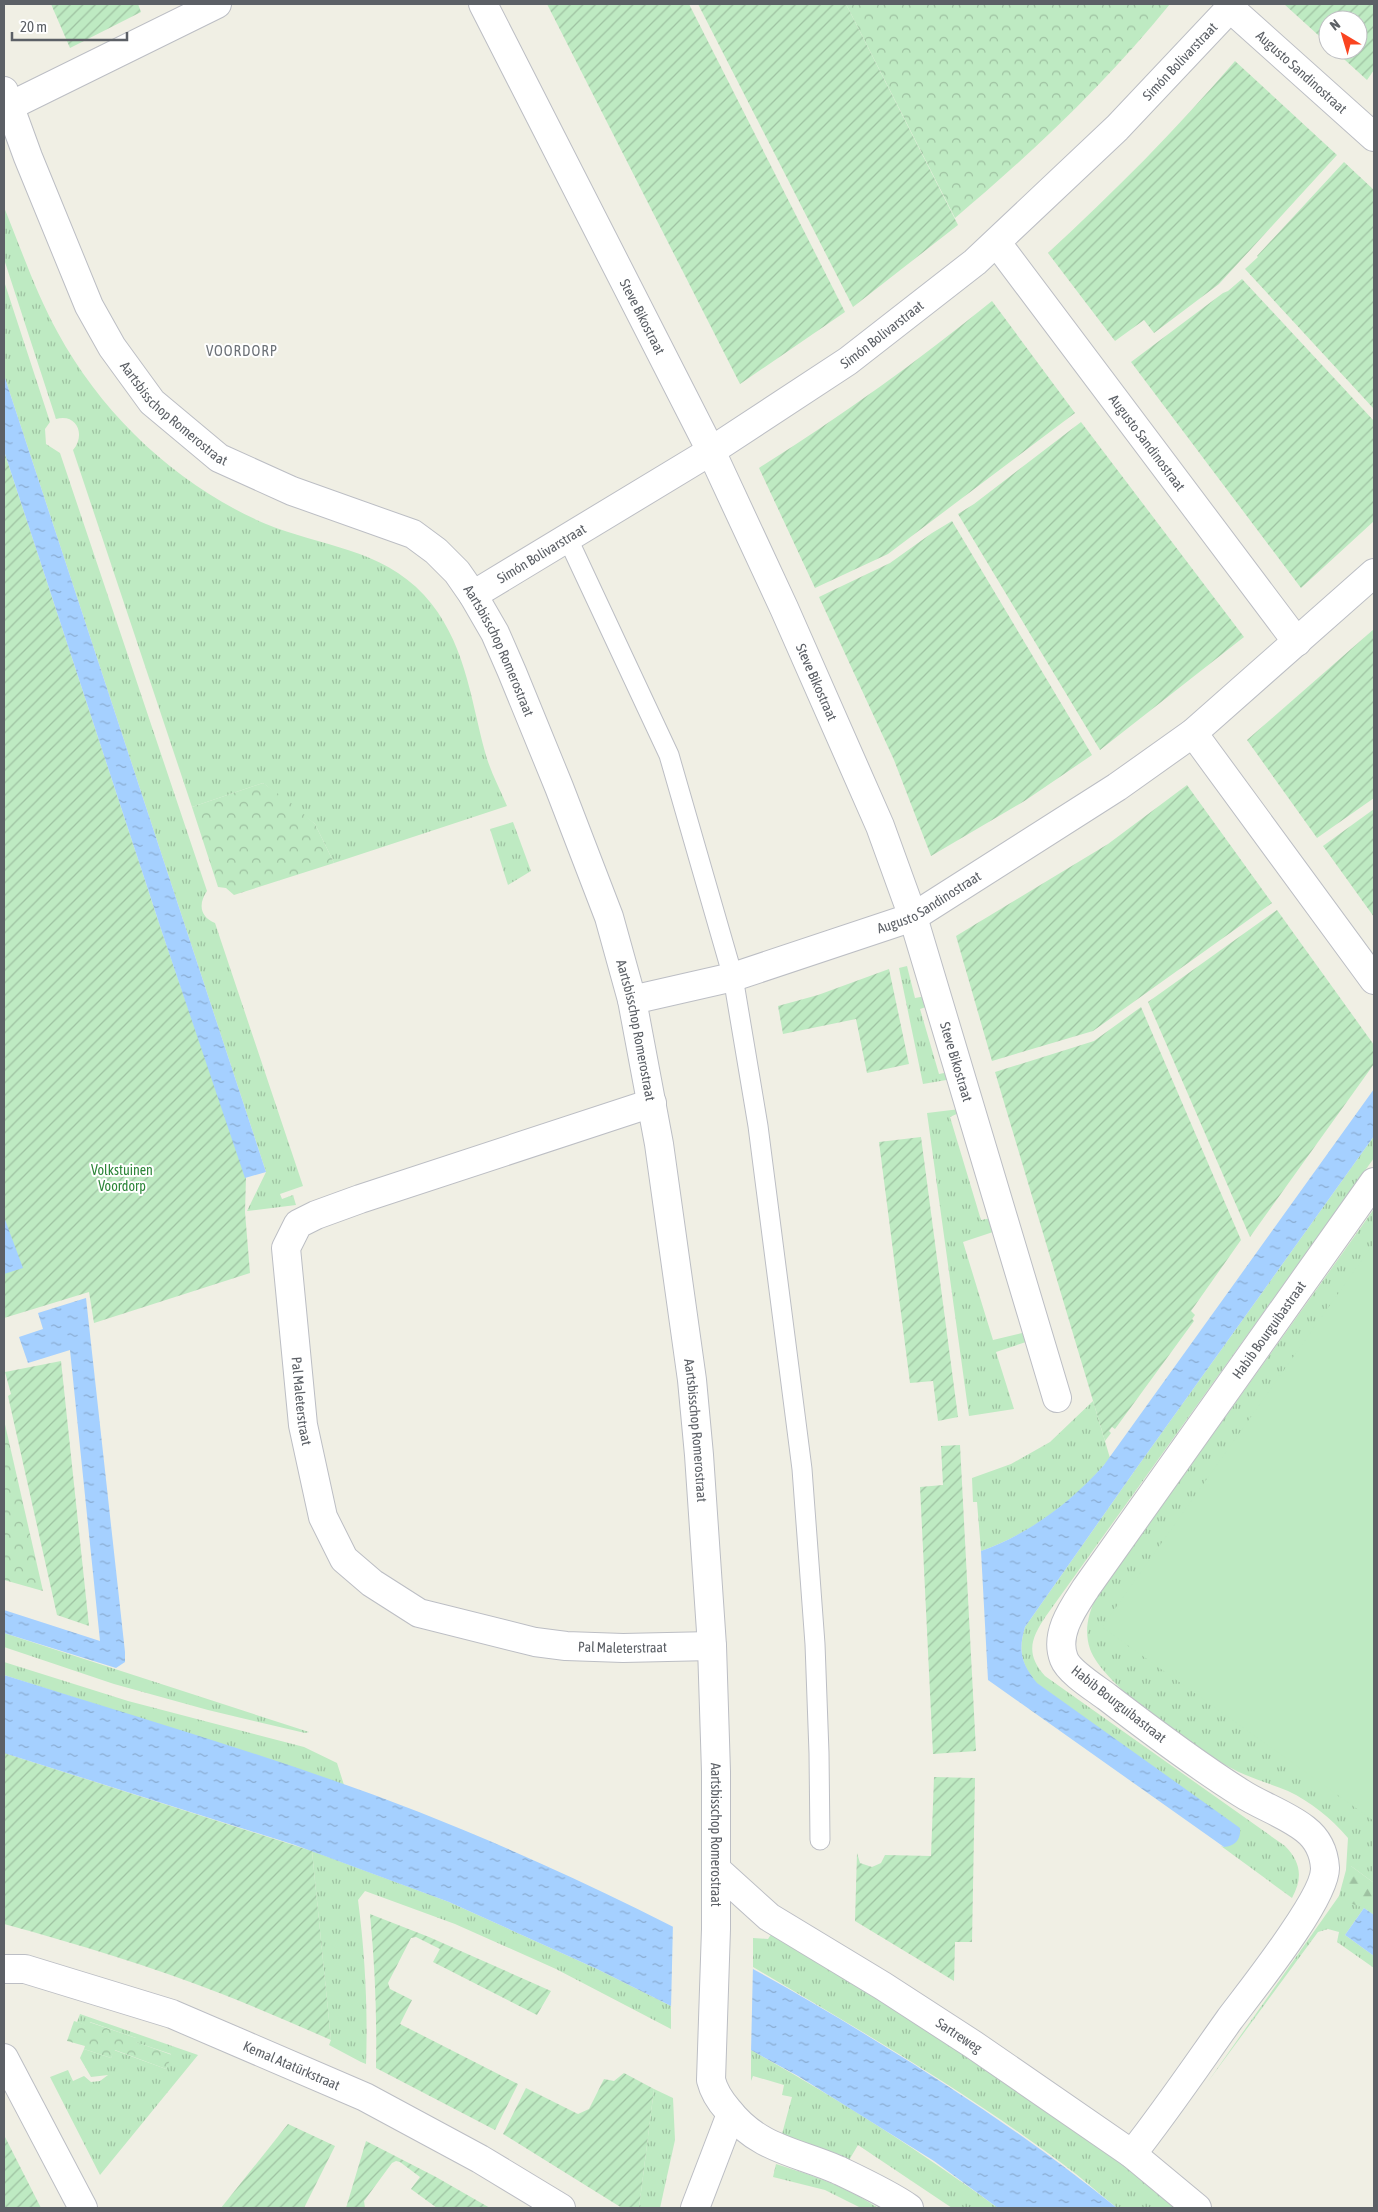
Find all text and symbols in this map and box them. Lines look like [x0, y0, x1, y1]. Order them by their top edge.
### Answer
scale bar [12, 10, 128, 42]
north arrow [1318, 10, 1368, 60]
text: N [1327, 16, 1343, 34]
text: 20 m [20, 18, 47, 35]
street label: Simón Bolivarstraat [1139, 19, 1220, 104]
street label: Augusto Sandinostraat [1253, 27, 1350, 117]
street label: Steve Bikostraat [617, 276, 668, 357]
street label: Simón Bolivarstraat [837, 297, 927, 372]
district label: VOORDORP [206, 342, 278, 359]
street label: Aartsbisschop Romerostraat [117, 358, 230, 469]
street label: Augusto Sandinostraat [1106, 392, 1189, 494]
street label: Simón Bolivarstraat [494, 521, 589, 587]
street label: Aartsbisschop Romerostraat [460, 582, 537, 719]
street label: Steve Bikostraat [793, 641, 841, 723]
street label: Augusto Sandinostraat [875, 868, 984, 936]
street label: Aartsbisschop Romerostraat [613, 958, 659, 1102]
street label: Steve Bikostraat [937, 1020, 976, 1103]
park label: Volkstuinen Voordorp [91, 1162, 153, 1194]
street label: Habib Bourguibastraat [1229, 1278, 1309, 1382]
street label: Pal Maleterstraat [288, 1356, 315, 1447]
street label: Aartsbisschop Romerostraat [681, 1358, 710, 1503]
street label: Pal Maleterstraat [578, 1638, 667, 1656]
street label: Habib Bourguibastraat [1068, 1662, 1170, 1746]
street label: Aartsbisschop Romerostraat [708, 1763, 724, 1907]
street label: Sartreweg [933, 2015, 985, 2056]
street label: Kemal Atatürkstraat [241, 2038, 342, 2093]

